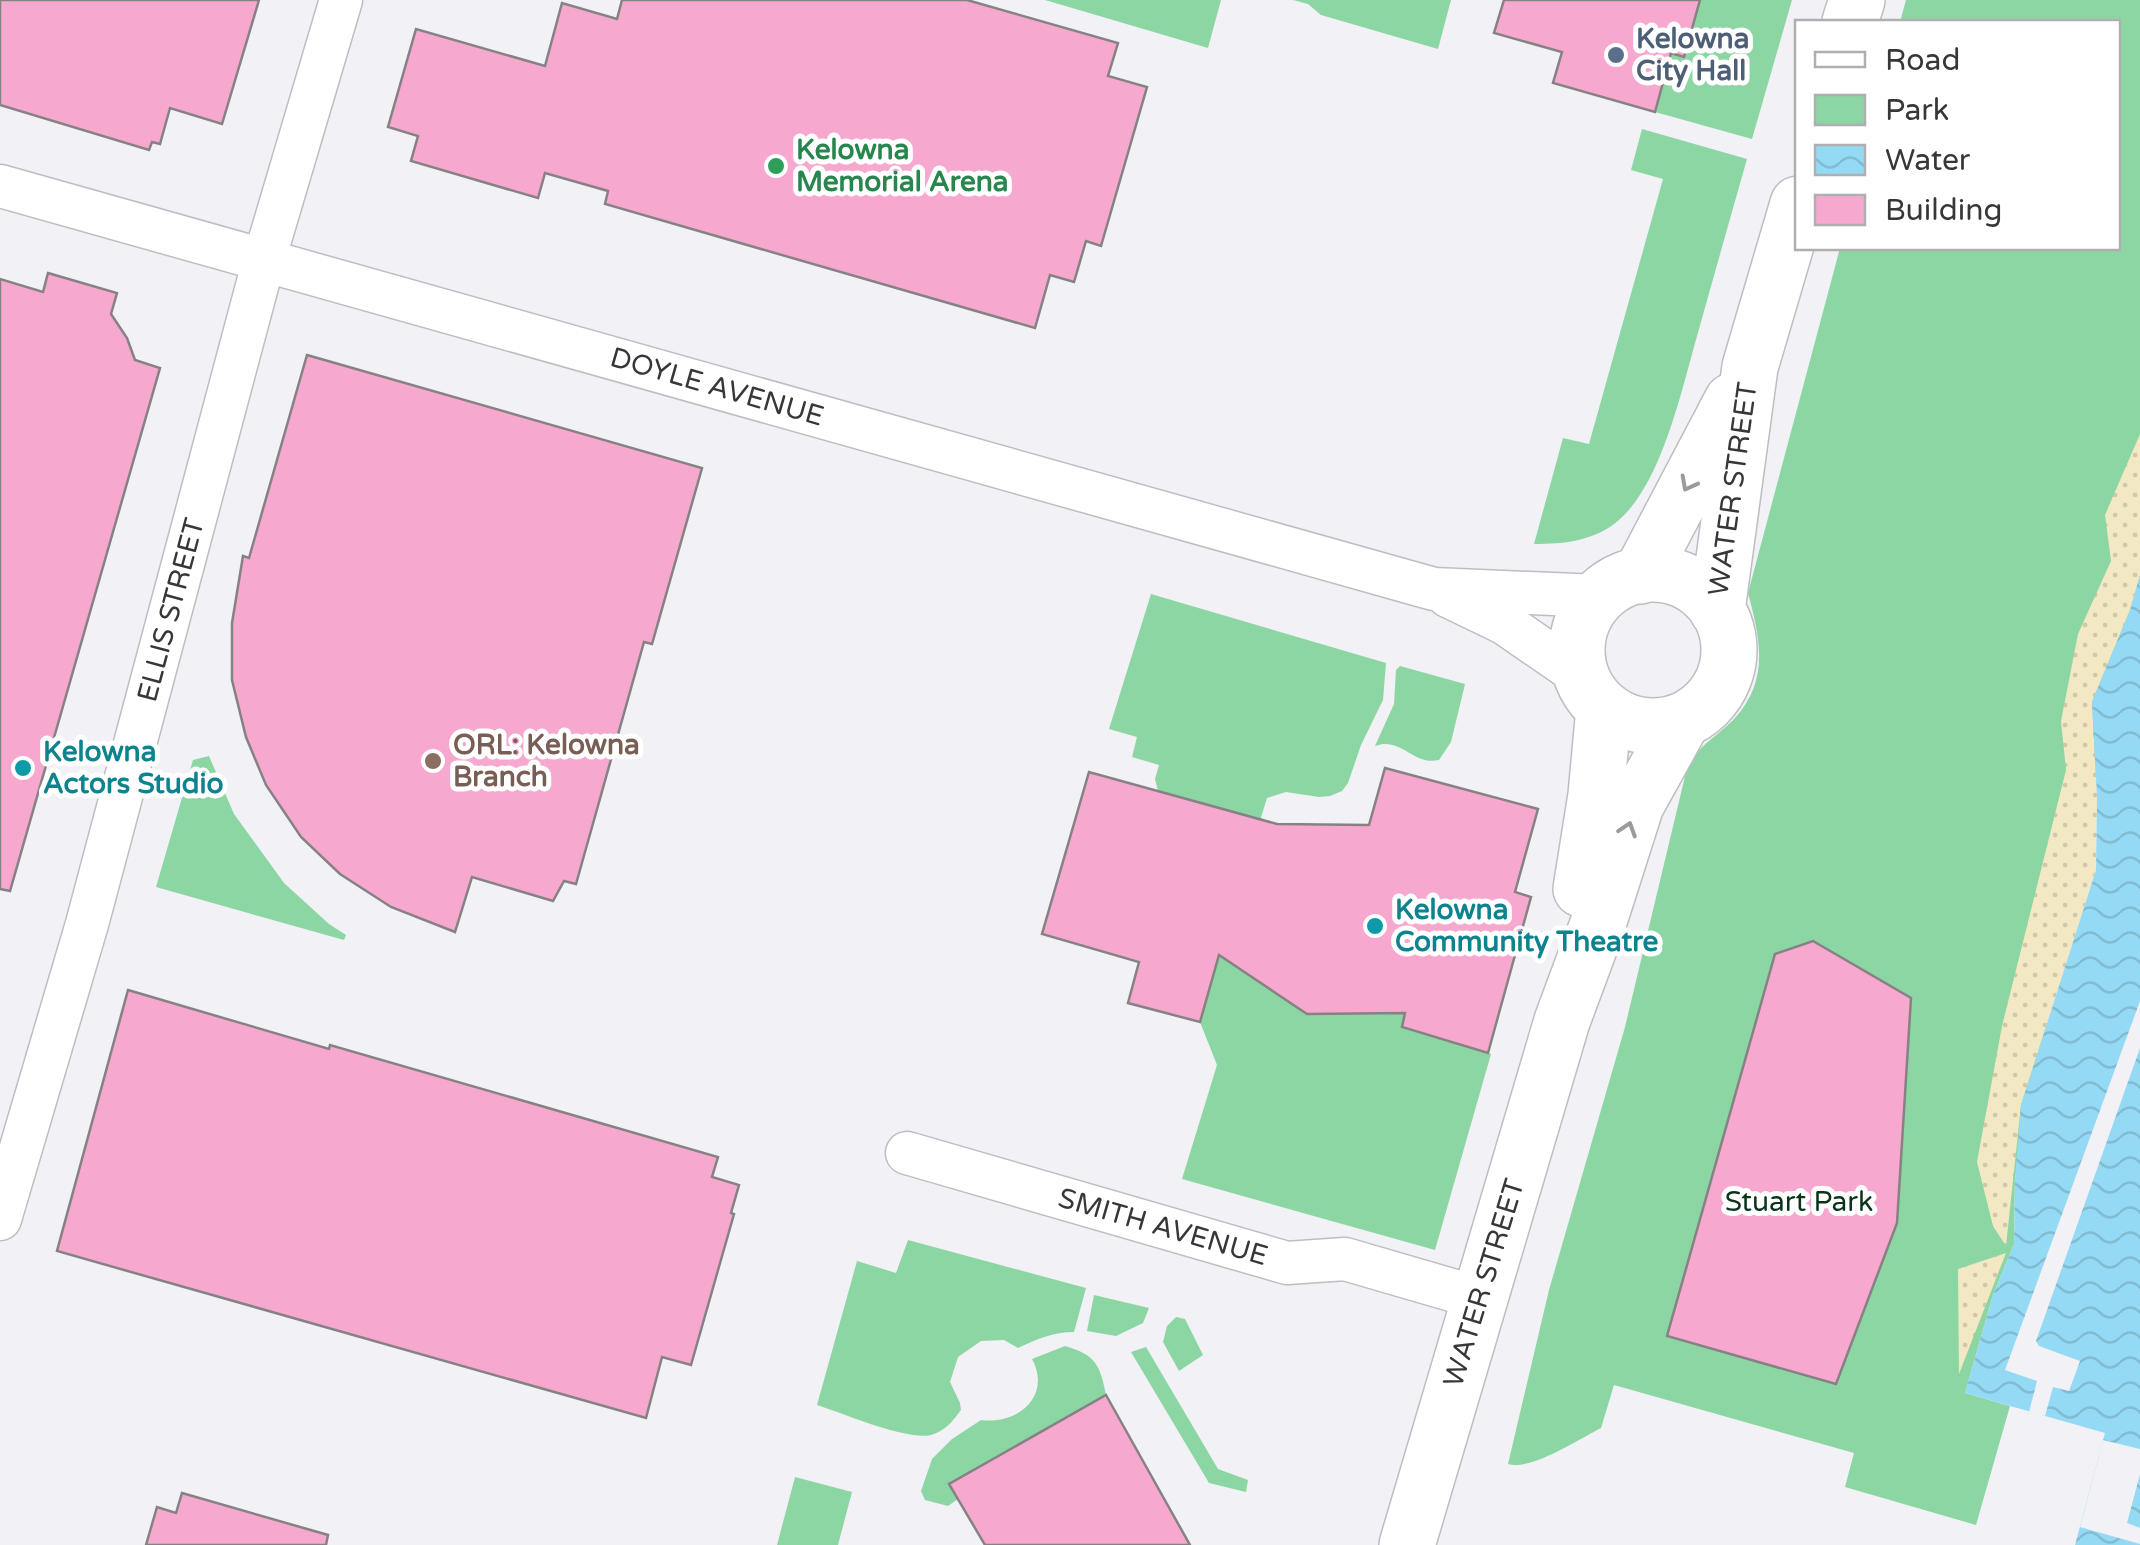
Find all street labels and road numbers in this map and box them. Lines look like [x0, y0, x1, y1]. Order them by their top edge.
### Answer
street label: DOYLE AVENUE [606, 340, 828, 434]
street label: WATER STREET [1701, 380, 1765, 598]
street label: ELLIS STREET [130, 515, 212, 705]
street label: WATER STREET [1436, 1175, 1532, 1391]
street label: SMITH AVENUE [1054, 1181, 1272, 1273]

